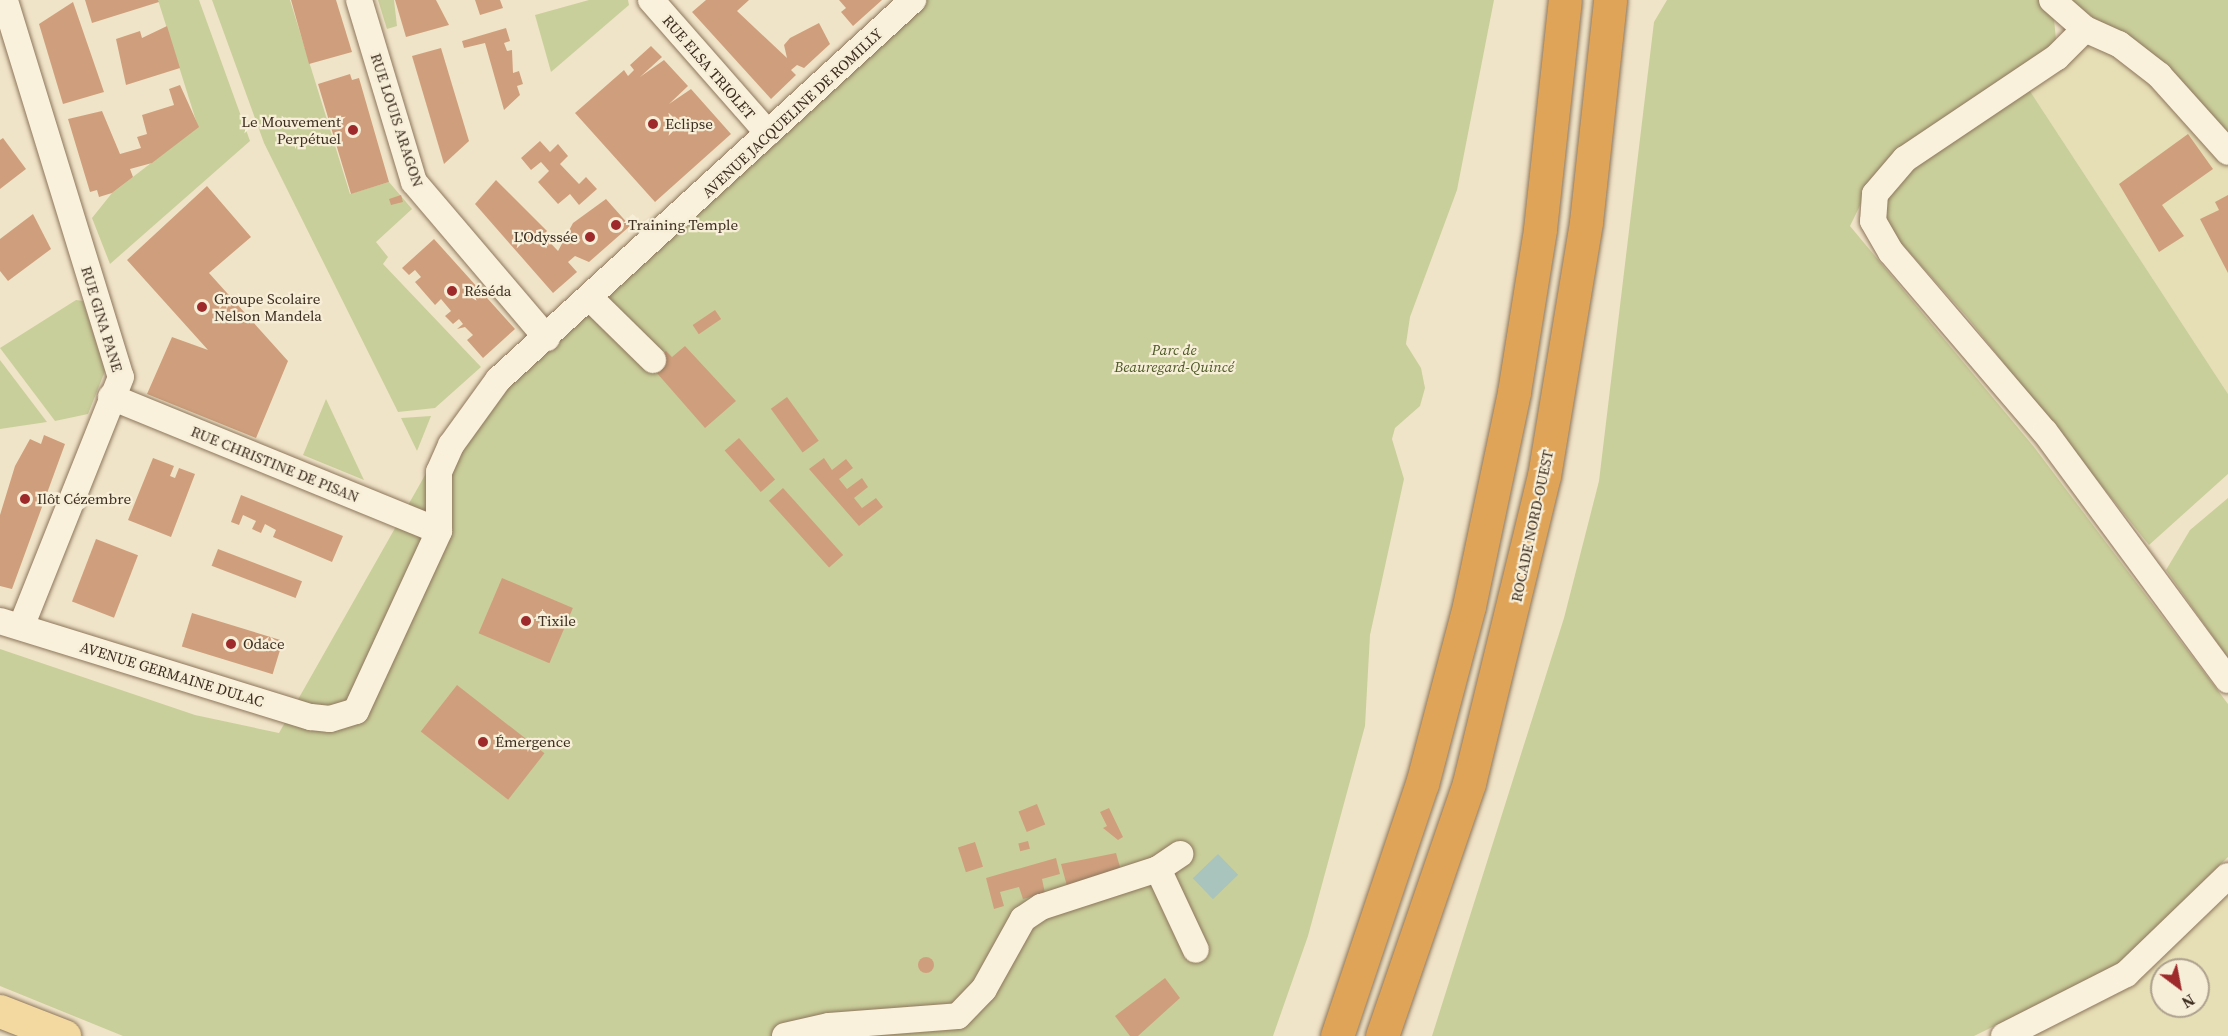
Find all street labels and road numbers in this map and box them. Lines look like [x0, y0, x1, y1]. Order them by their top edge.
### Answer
street label: RUE ELSA TRIOLET [659, 11, 759, 123]
street label: AVENUE JACQUELINE DE ROMILLY [698, 25, 886, 201]
street label: RUE LOUIS ARAGON [367, 51, 427, 189]
street label: RUE GINA PANE [77, 264, 127, 374]
street label: RUE CHRISTINE DE PISAN [188, 422, 362, 506]
street label: ROCADE NORD-OUEST [1507, 448, 1557, 604]
street label: AVENUE GERMAINE DULAC [78, 637, 266, 711]

